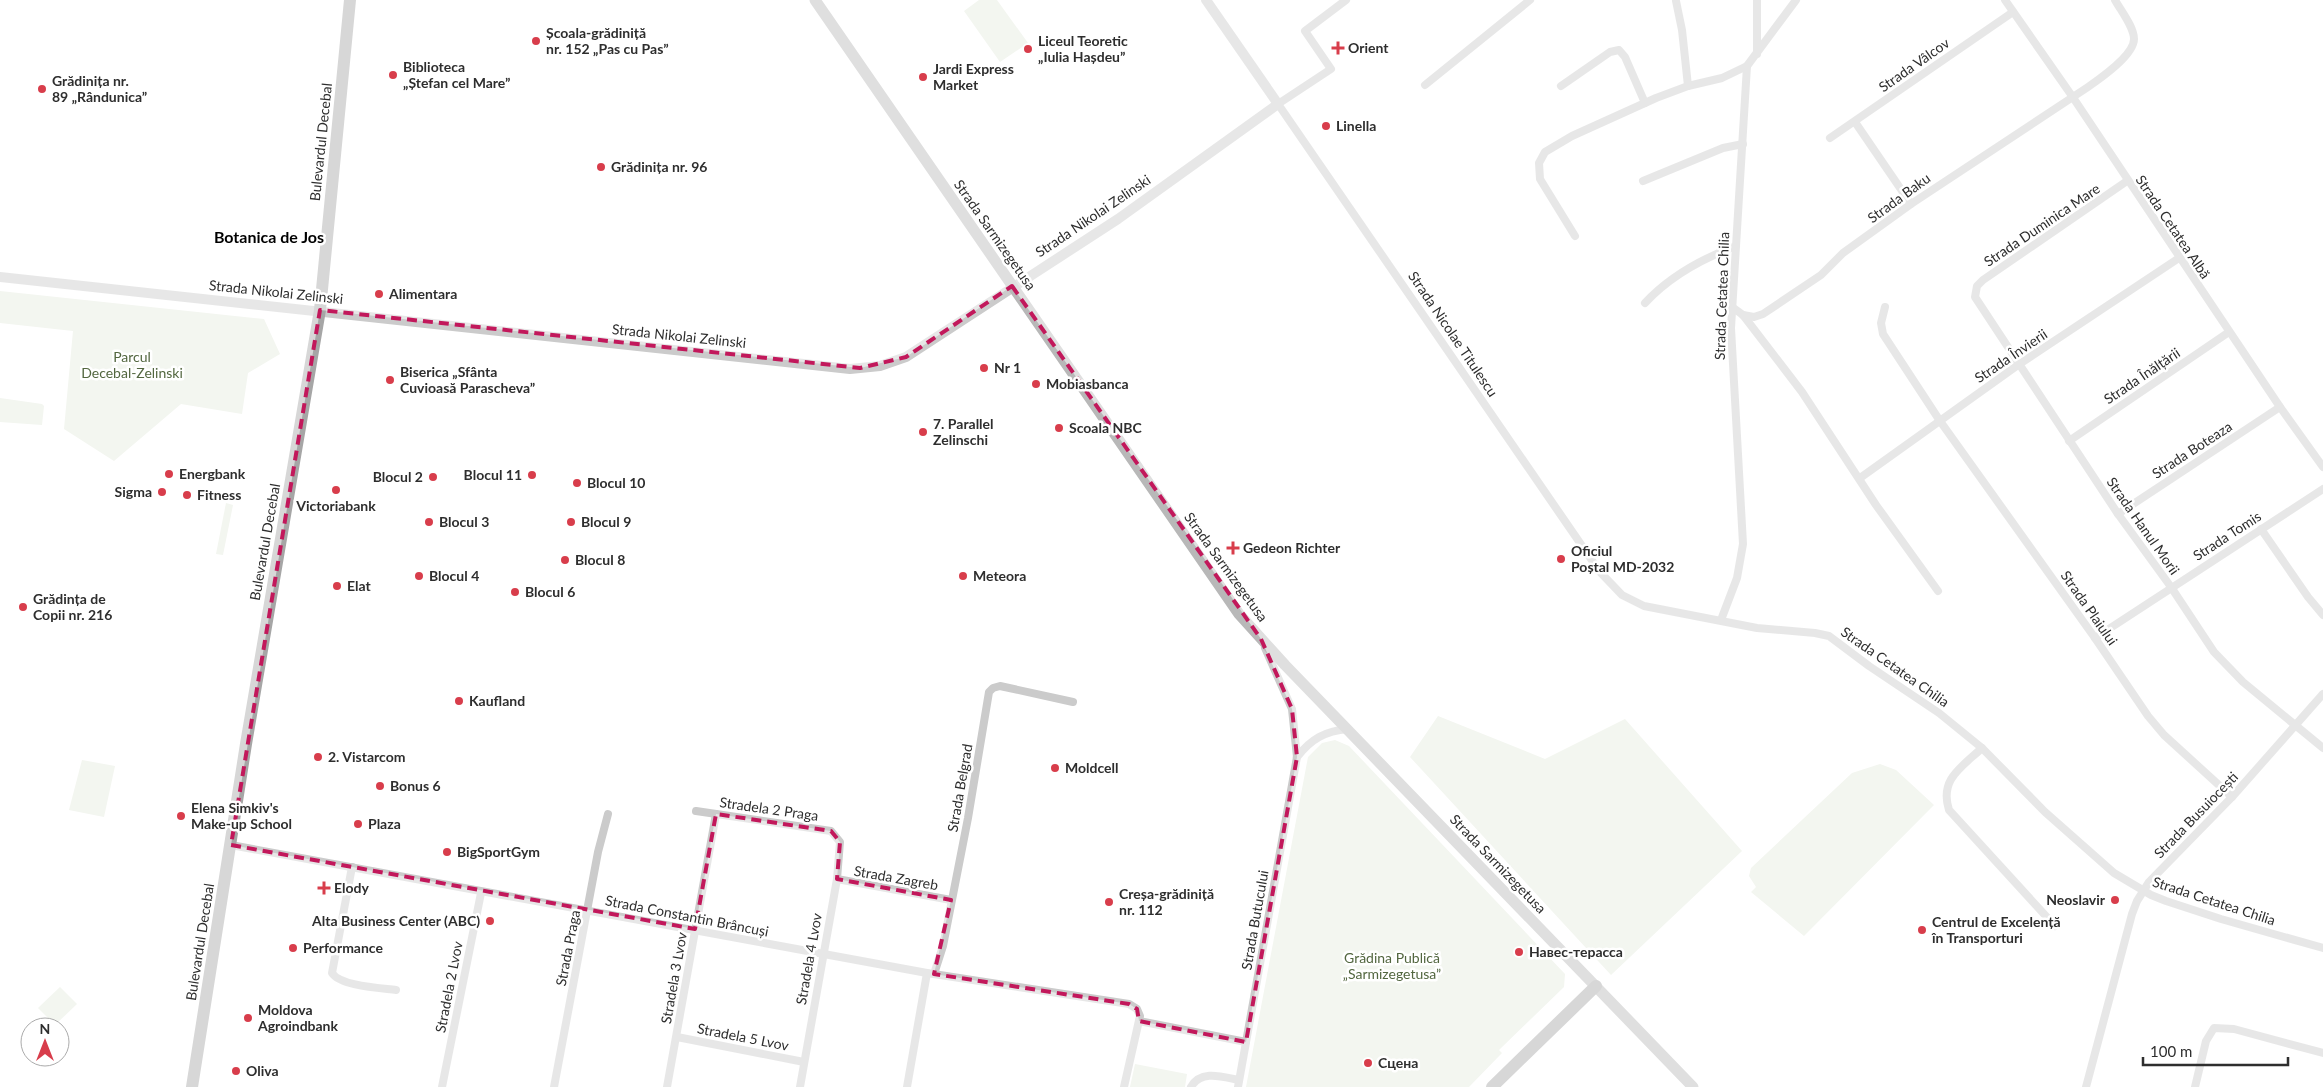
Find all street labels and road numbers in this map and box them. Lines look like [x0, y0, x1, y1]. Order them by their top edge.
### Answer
street label: Strada Vâlcov [1875, 34, 1953, 95]
street label: Bulevardul Decebal [306, 82, 335, 202]
street label: Strada Baku [1864, 169, 1933, 226]
street label: Strada Nikolai Zelinski [1032, 171, 1153, 260]
street label: Strada Cetatea Albă [2133, 172, 2214, 282]
street label: Strada Sarmizegetusa [951, 176, 1040, 293]
street label: Strada Duminica Mare [1981, 179, 2103, 270]
street label: Strada Cetatea Chilia [1711, 232, 1732, 360]
street label: Strada Nicolae Titulescu [1405, 268, 1502, 400]
street label: Strada Nikolai Zelinski [208, 276, 344, 307]
street label: Strada Nikolai Zelinski [611, 320, 747, 351]
street label: Strada Învierii [1971, 325, 2050, 386]
street label: Strada Înălțării [2100, 344, 2183, 407]
street label: Strada Boteaza [2149, 417, 2235, 482]
street label: Strada Hanul Morii [2103, 474, 2183, 578]
street label: Bulevardul Decebal [246, 482, 283, 602]
street label: Strada Tomis [2190, 507, 2264, 564]
street label: Strada Sarmizegetusa [1181, 509, 1272, 625]
street label: Strada Plaiului [2058, 567, 2121, 648]
street label: Strada Cetatea Chilia [1838, 623, 1953, 710]
street label: Strada Belgrad [943, 742, 976, 833]
street label: Strada Busuiocești [2150, 768, 2241, 861]
street label: Stradela 2 Praga [719, 793, 820, 824]
street label: Strada Sarmizegetusa [1447, 811, 1550, 917]
street label: Strada Zagreb [853, 862, 940, 893]
street label: Strada Butucului [1237, 869, 1272, 971]
street label: Strada Cetatea Chilia [2151, 873, 2278, 928]
street label: Bulevardul Decebal [182, 882, 217, 1002]
street label: Strada Constantin Brâncuși [604, 891, 770, 940]
street label: Strada Praga [552, 908, 583, 987]
street label: Stradela 4 Lvov [792, 911, 825, 1006]
street label: Stradela 3 Lvov [657, 930, 690, 1025]
street label: Stradela 2 Lvov [431, 939, 466, 1034]
street label: Stradela 5 Lvov [696, 1019, 791, 1054]

